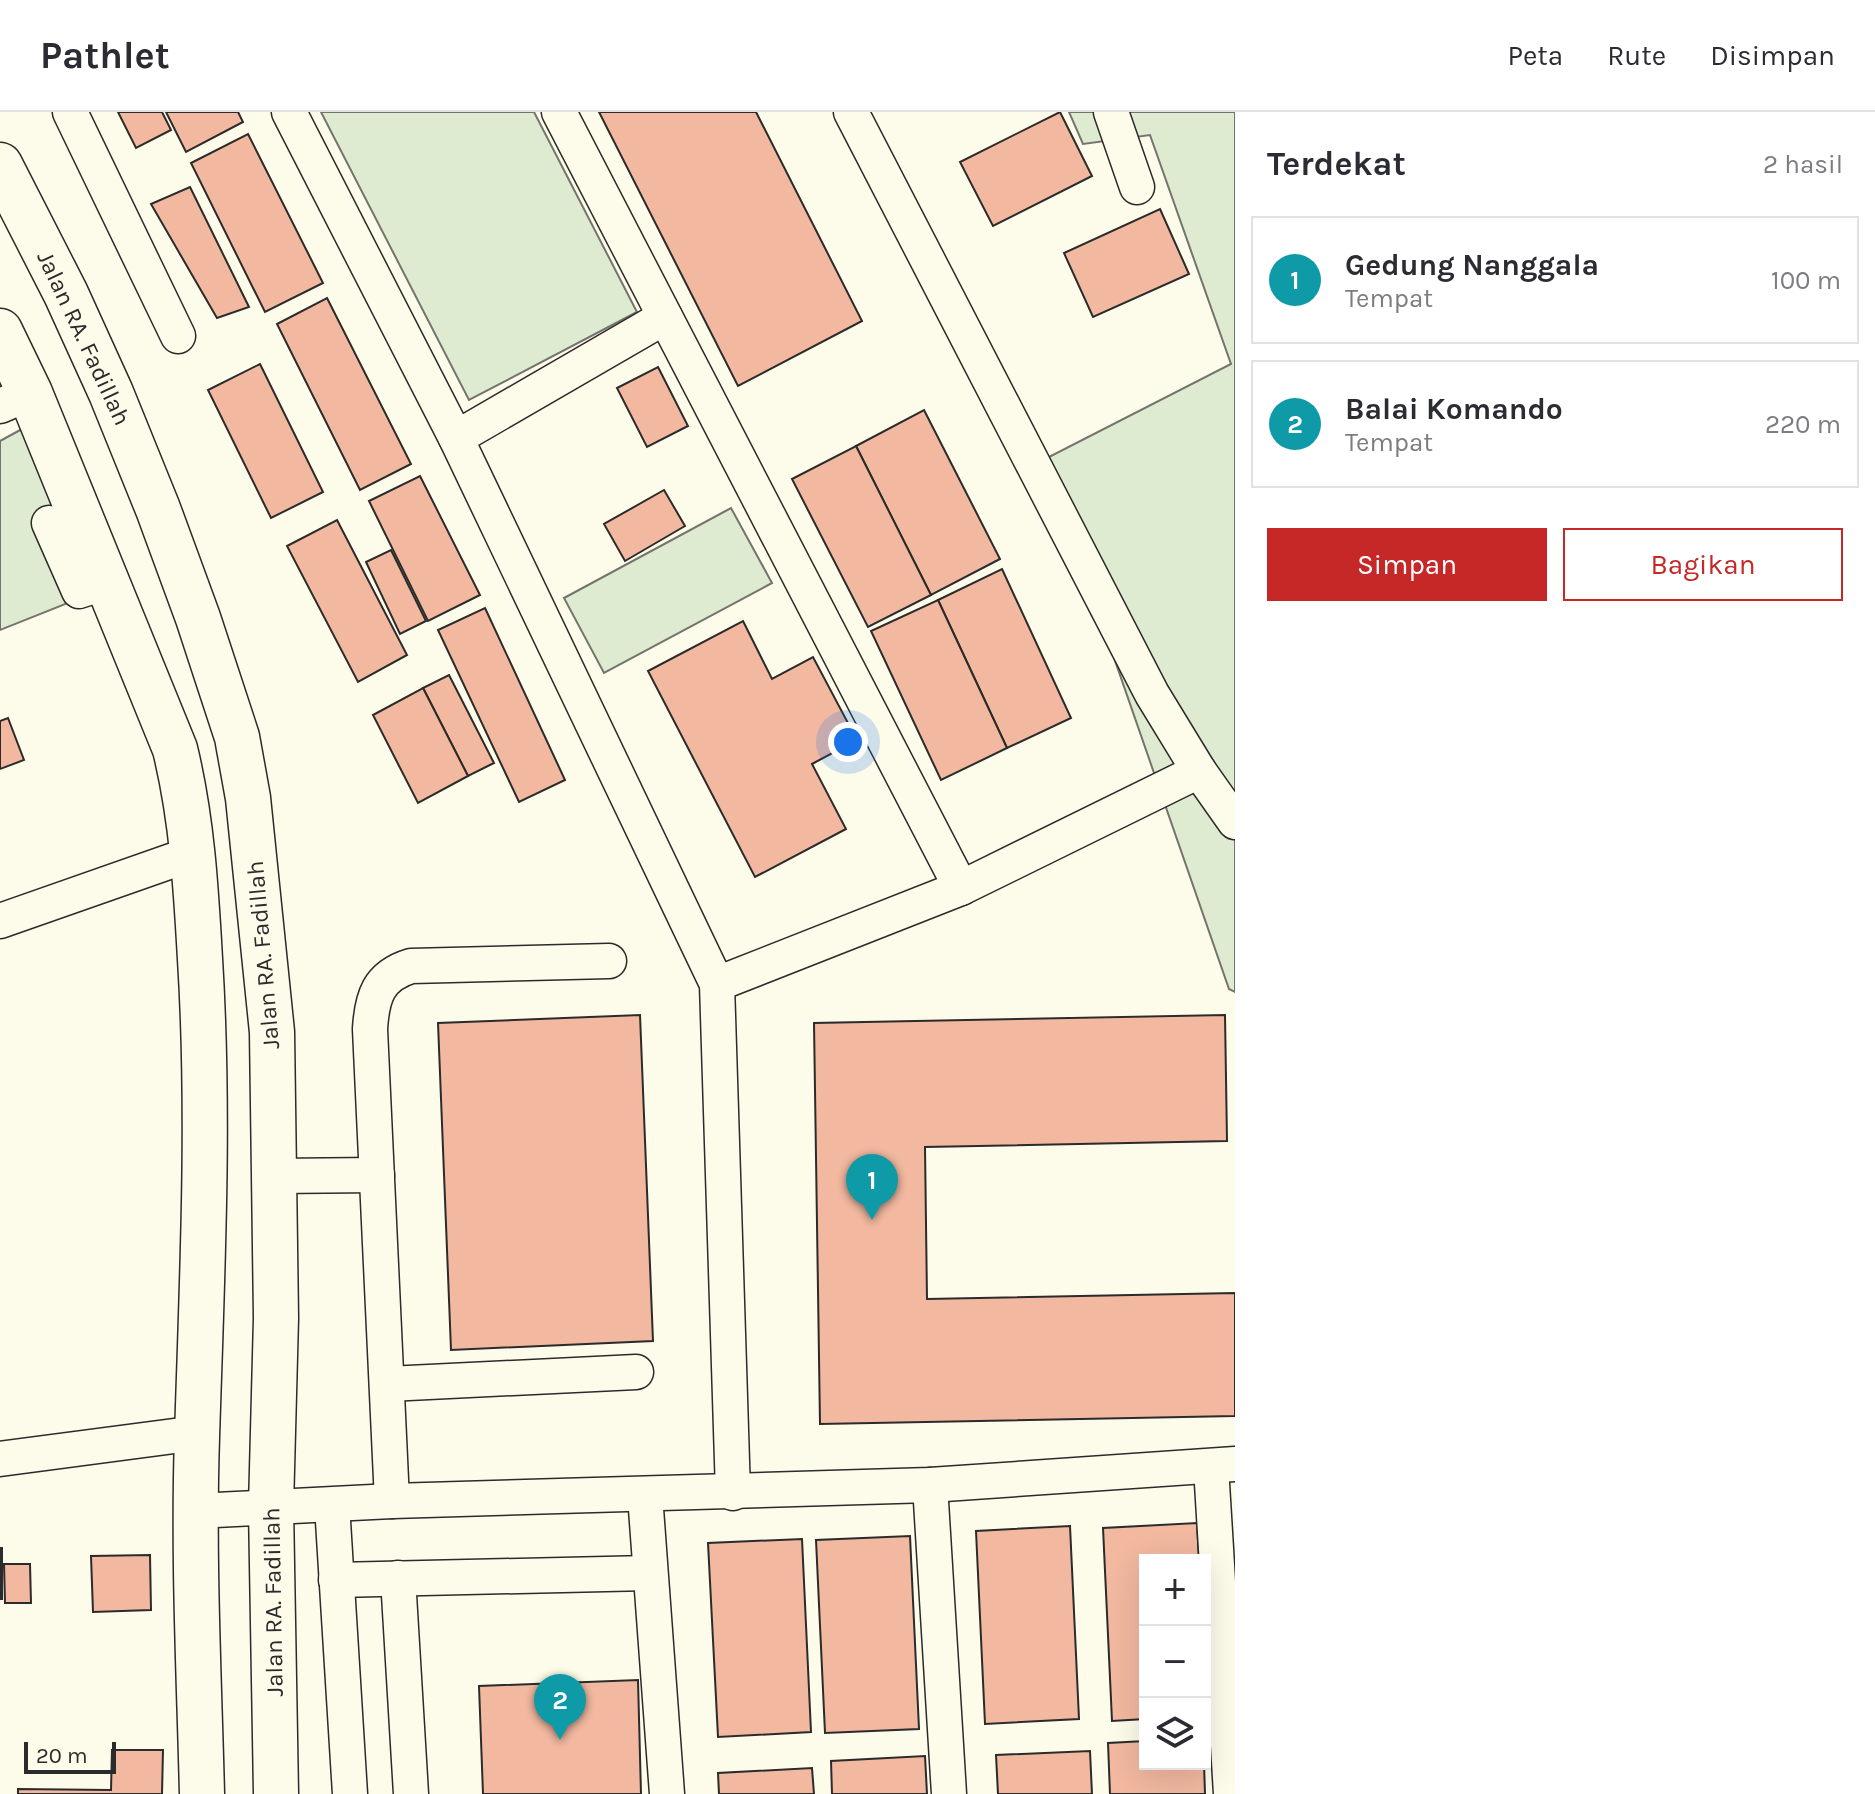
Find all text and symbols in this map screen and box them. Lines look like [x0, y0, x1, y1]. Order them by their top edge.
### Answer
text: Pathlet [40, 33, 170, 78]
text: Peta [1507, 39, 1563, 72]
text: Rute [1607, 39, 1666, 72]
text: Disimpan [1710, 39, 1835, 72]
text: Terdekat [1267, 144, 1406, 184]
text: 2 hasil [1763, 149, 1843, 180]
street label: Jalan RA. Fadillah [31, 246, 137, 430]
text: Gedung Nanggala [1345, 247, 1599, 283]
text: 1 [1290, 265, 1300, 296]
text: 100 m [1771, 265, 1841, 296]
text: Tempat [1345, 283, 1433, 314]
text: Balai Komando [1345, 391, 1563, 427]
text: 2 [1287, 409, 1303, 440]
text: 220 m [1765, 409, 1841, 440]
text: Tempat [1345, 427, 1433, 458]
button: Simpan [1267, 528, 1547, 601]
button: Bagikan [1563, 528, 1843, 601]
your location [828, 722, 868, 762]
street label: Jalan RA. Fadillah [241, 860, 285, 1050]
pin: 1 [846, 1154, 898, 1220]
street label: Jalan RA. Fadillah [257, 1507, 289, 1697]
map controls [1139, 1554, 1211, 1770]
button: + [1139, 1554, 1211, 1626]
button: − [1139, 1626, 1211, 1698]
pin: 2 [534, 1674, 586, 1740]
button: layers [1139, 1698, 1211, 1770]
scale bar [24, 1738, 116, 1774]
text: 20 m [36, 1743, 88, 1769]

